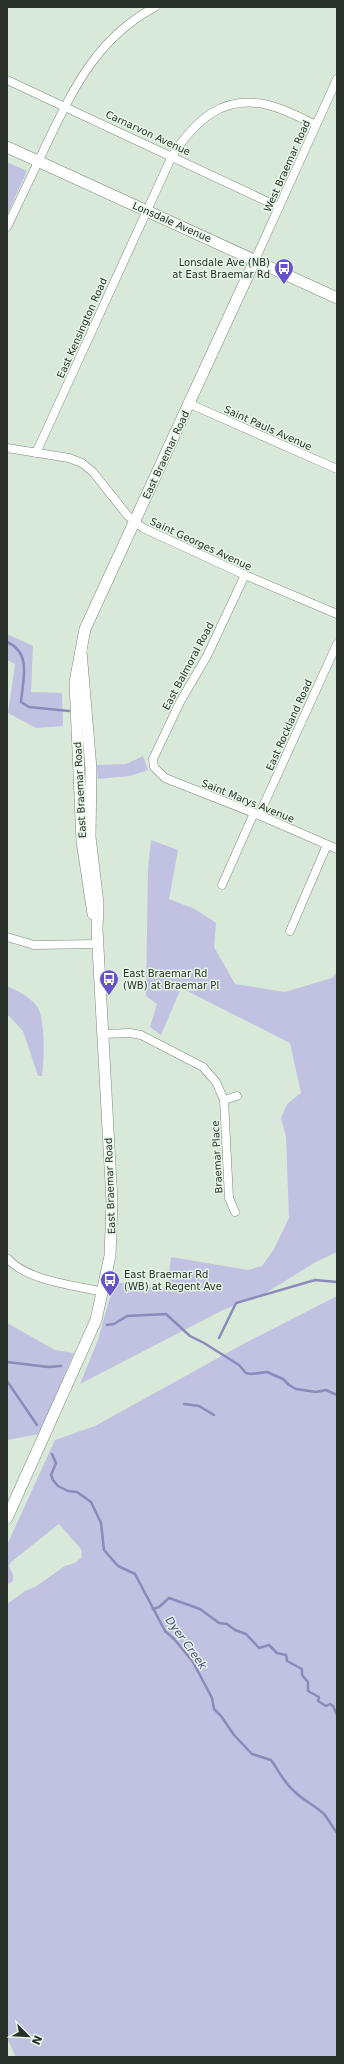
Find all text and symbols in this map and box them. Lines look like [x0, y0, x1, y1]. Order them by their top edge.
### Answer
street label: Carnarvon Avenue [104, 109, 192, 157]
street label: West Braemar Road [262, 118, 312, 214]
street label: Lonsdale Avenue [131, 200, 213, 244]
place label: Lonsdale Ave (NB) at East Braemar Rd [172, 257, 270, 280]
bus stop icon: Lonsdale Ave (NB) at East Braemar Rd [273, 257, 295, 285]
street label: East Kensington Road [55, 276, 109, 380]
street label: Saint Pauls Avenue [222, 404, 314, 452]
street label: East Braemar Road [141, 409, 191, 501]
street label: Saint Georges Avenue [149, 516, 253, 572]
street label: East Balmoral Road [160, 620, 216, 712]
street label: East Rockland Road [264, 678, 314, 772]
street label: East Braemar Road [72, 742, 88, 838]
street label: Saint Marys Avenue [200, 777, 296, 825]
bus stop icon: East Braemar Rd (WB) at Braemar Pl [98, 968, 120, 996]
place label: East Braemar Rd (WB) at Braemar Pl [123, 968, 219, 991]
street label: Braemar Place [210, 1120, 224, 1194]
street label: East Braemar Road [103, 1138, 117, 1234]
bus stop icon: East Braemar Rd (WB) at Regent Ave [99, 1269, 121, 1297]
place label: East Braemar Rd (WB) at Regent Ave [124, 1269, 222, 1292]
water label: Dyer Creek [163, 1614, 210, 1672]
north arrow [8, 2016, 48, 2056]
text: N [29, 2033, 44, 2047]

